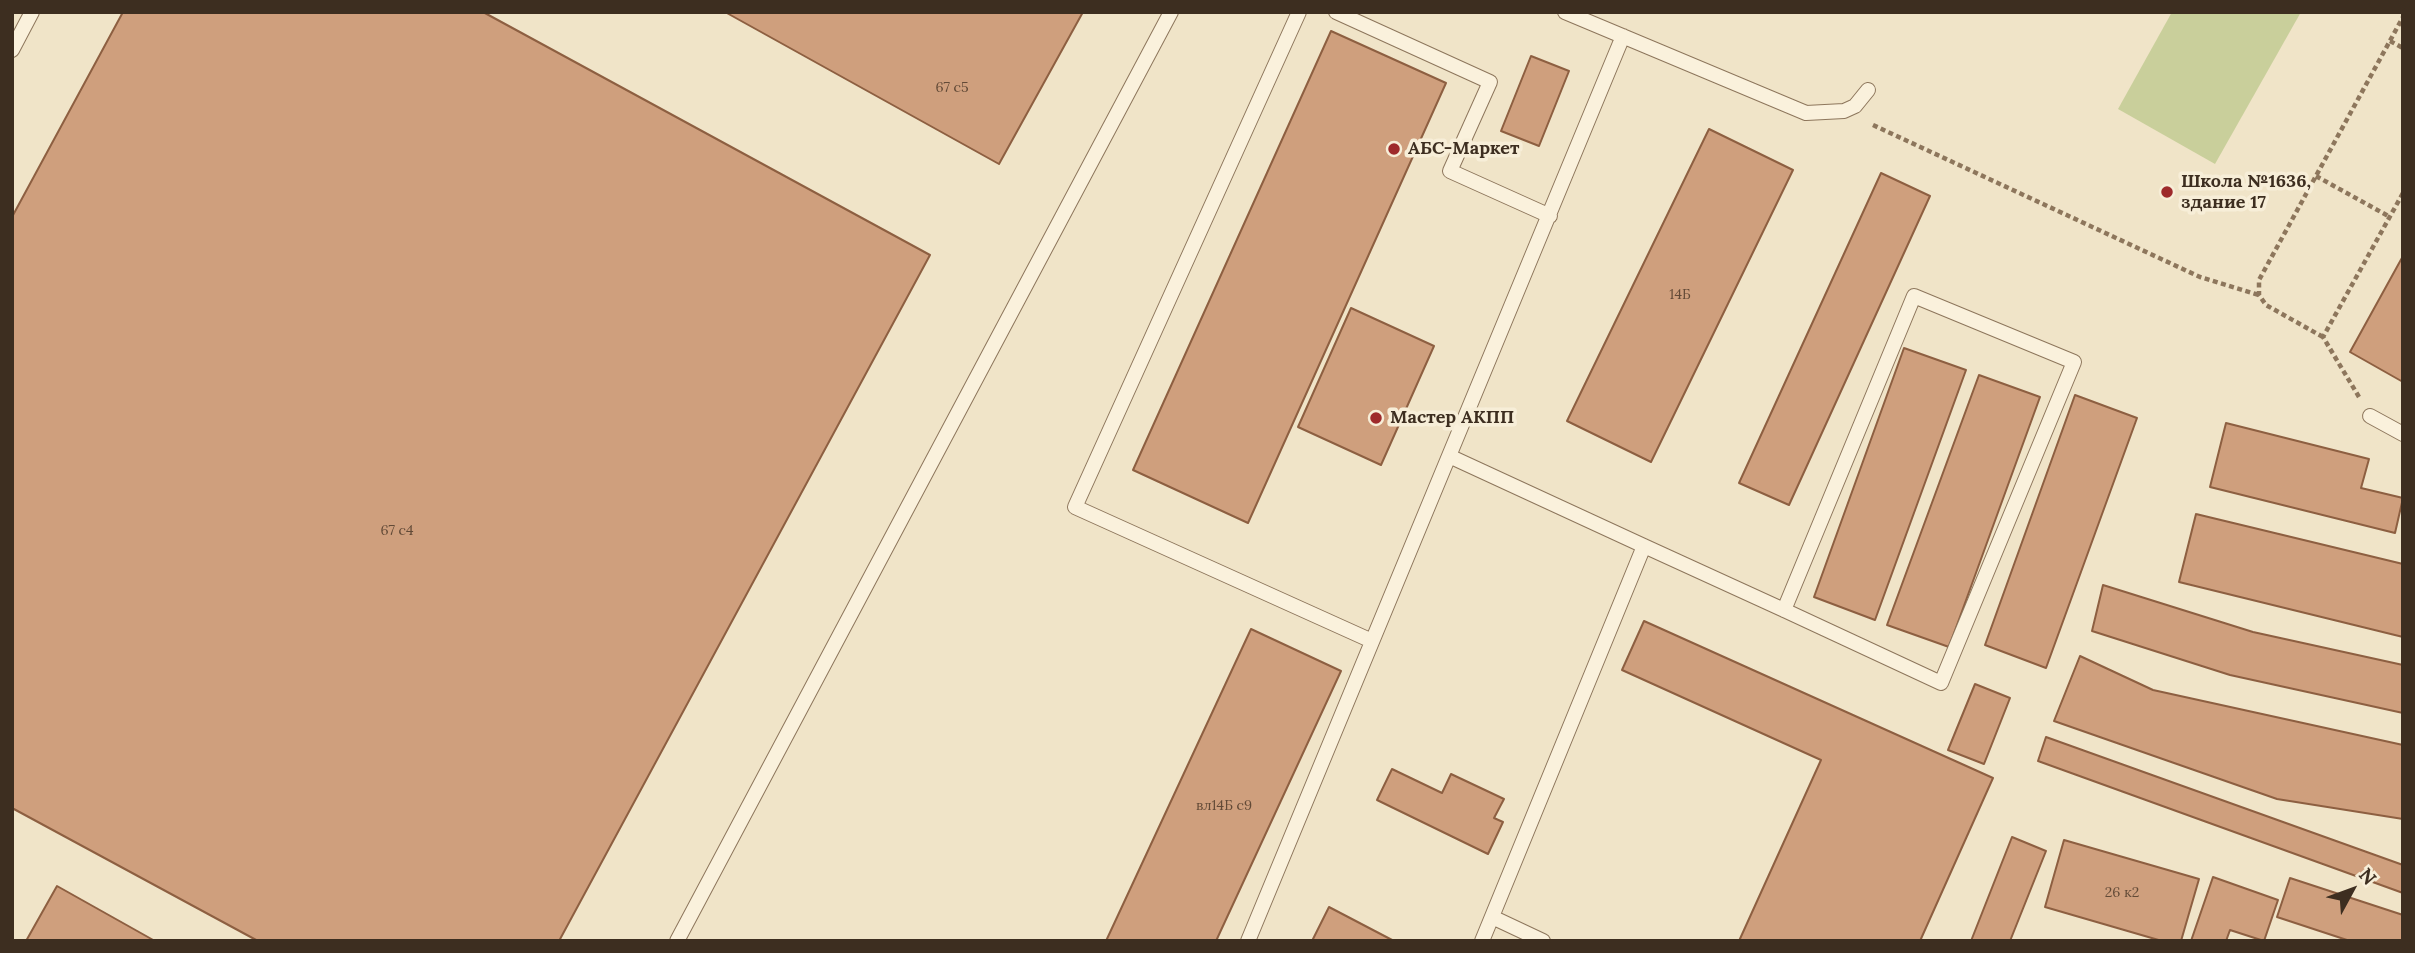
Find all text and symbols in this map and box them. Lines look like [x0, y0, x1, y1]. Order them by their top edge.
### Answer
house number: 67 с5 [935, 80, 969, 96]
place label: АБС-Маркет [1408, 138, 1519, 160]
marker: АБС-Маркет [1386, 141, 1402, 157]
place label: Школа №1636, здание 17 [2181, 171, 2311, 214]
marker: Школа №1636, здание 17 [2159, 184, 2175, 200]
house number: 14Б [1669, 287, 1691, 303]
place label: Мастер АКПП [1390, 407, 1514, 429]
marker: Мастер АКПП [1368, 410, 1384, 426]
house number: 67 с4 [380, 523, 414, 539]
house number: вл14Б с9 [1196, 798, 1252, 814]
north arrow [2317, 855, 2387, 925]
text: N [2354, 863, 2382, 890]
house number: 26 к2 [2105, 885, 2139, 901]

